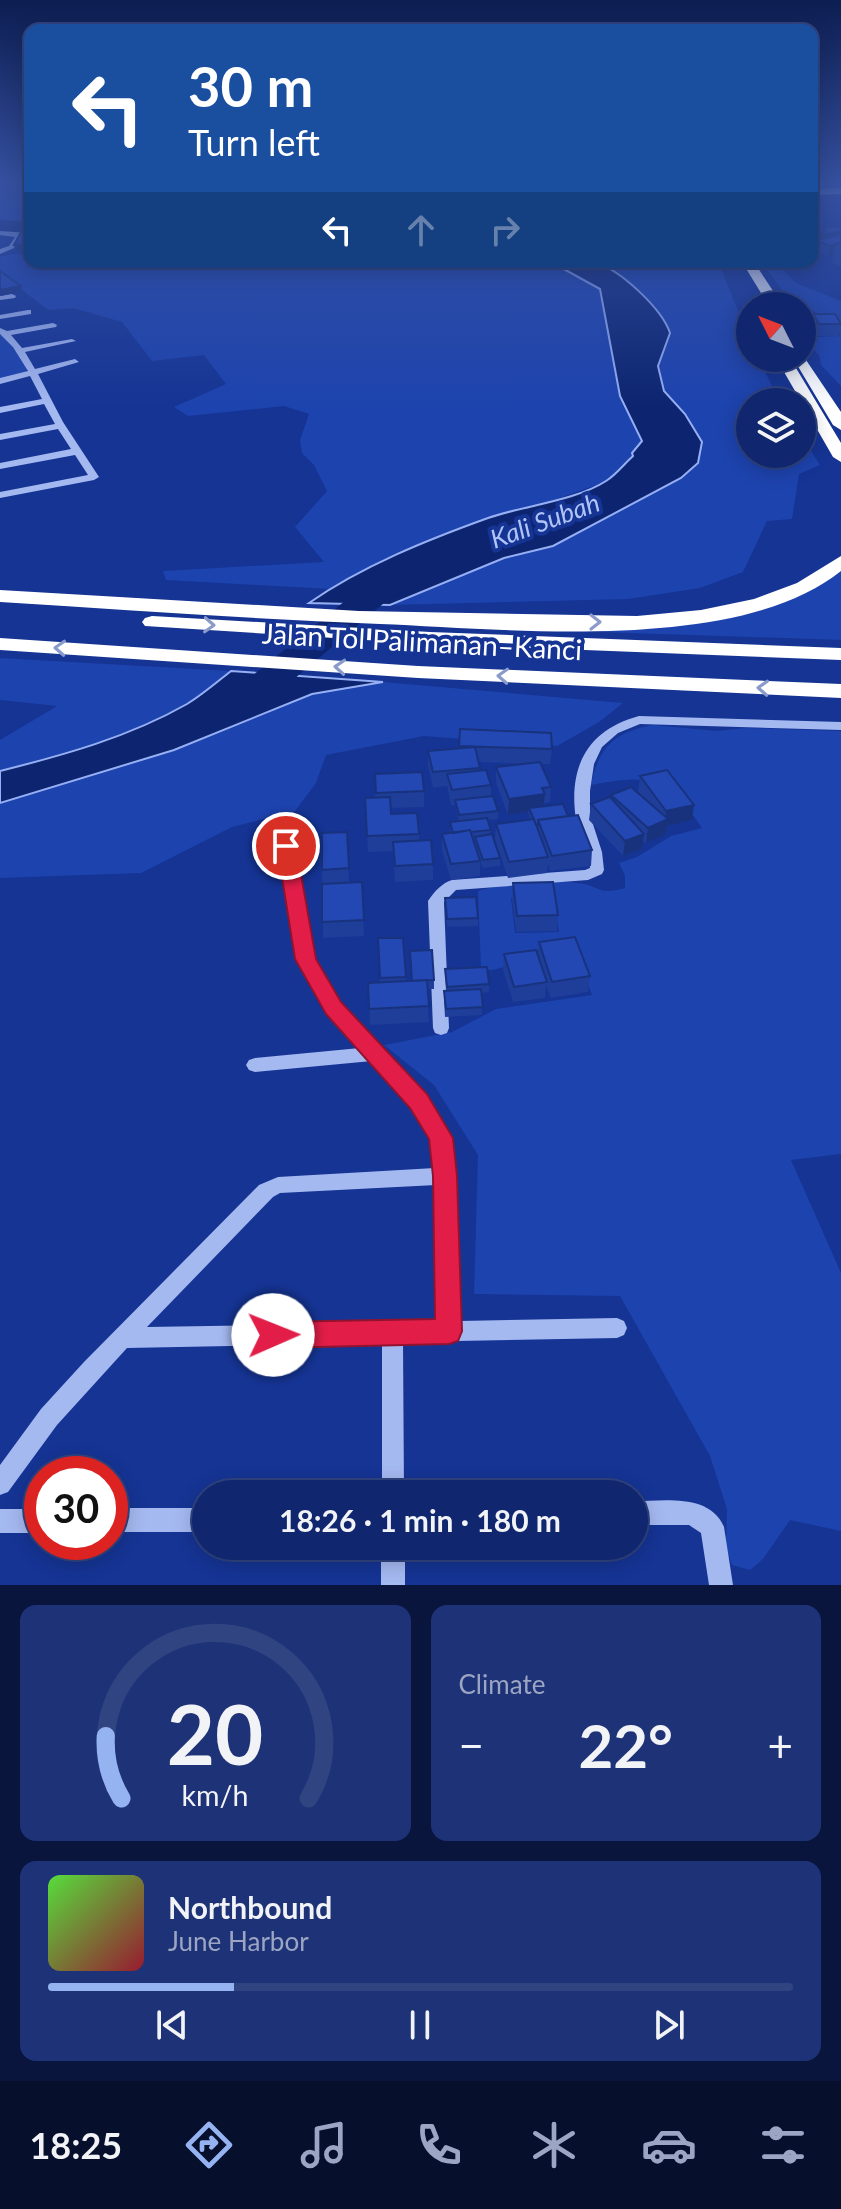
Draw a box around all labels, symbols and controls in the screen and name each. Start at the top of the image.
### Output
text: 30 m [188,52,313,119]
icon: left [56,56,160,160]
text: Turn left [188,120,320,164]
icon: left [315,208,359,252]
icon: ahead [399,208,443,252]
icon: right [483,208,527,252]
north arrow [736,292,816,372]
map controls [736,292,816,468]
button: layers [736,388,816,468]
water label: Kali Subah [486,486,604,555]
one-way arrow [589,613,602,631]
one-way arrow [203,616,216,633]
street label: Jalan Tol Palimanan–Kanci [261,616,583,666]
one-way arrow [53,639,66,656]
one-way arrow [333,659,346,676]
one-way arrow [496,668,509,685]
one-way arrow [756,679,769,696]
pin [252,812,320,880]
icon: arrive [264,824,308,868]
position arrow [231,1293,315,1377]
speed limit sign: 30 [24,1456,128,1560]
text: 18:26 · 1 min · 180 m [279,1502,561,1538]
text: Climate [459,1668,545,1700]
text: 20 [167,1683,264,1783]
text: 22° [578,1709,673,1781]
text: − [459,1719,484,1771]
text: + [767,1719,793,1771]
text: km/h [182,1778,249,1812]
text: Northbound [168,1889,332,1925]
text: June Harbor [168,1925,309,1957]
icon: previous [150,2003,194,2047]
icon: pause [398,2003,442,2047]
icon: next [647,2003,691,2047]
icon: directions [181,2117,237,2173]
icon: music [296,2117,352,2173]
icon: phone [411,2117,467,2173]
icon: climate [526,2117,582,2173]
icon: car [641,2117,697,2173]
icon: filters [755,2117,811,2173]
text: 18:25 [29,2123,122,2167]

